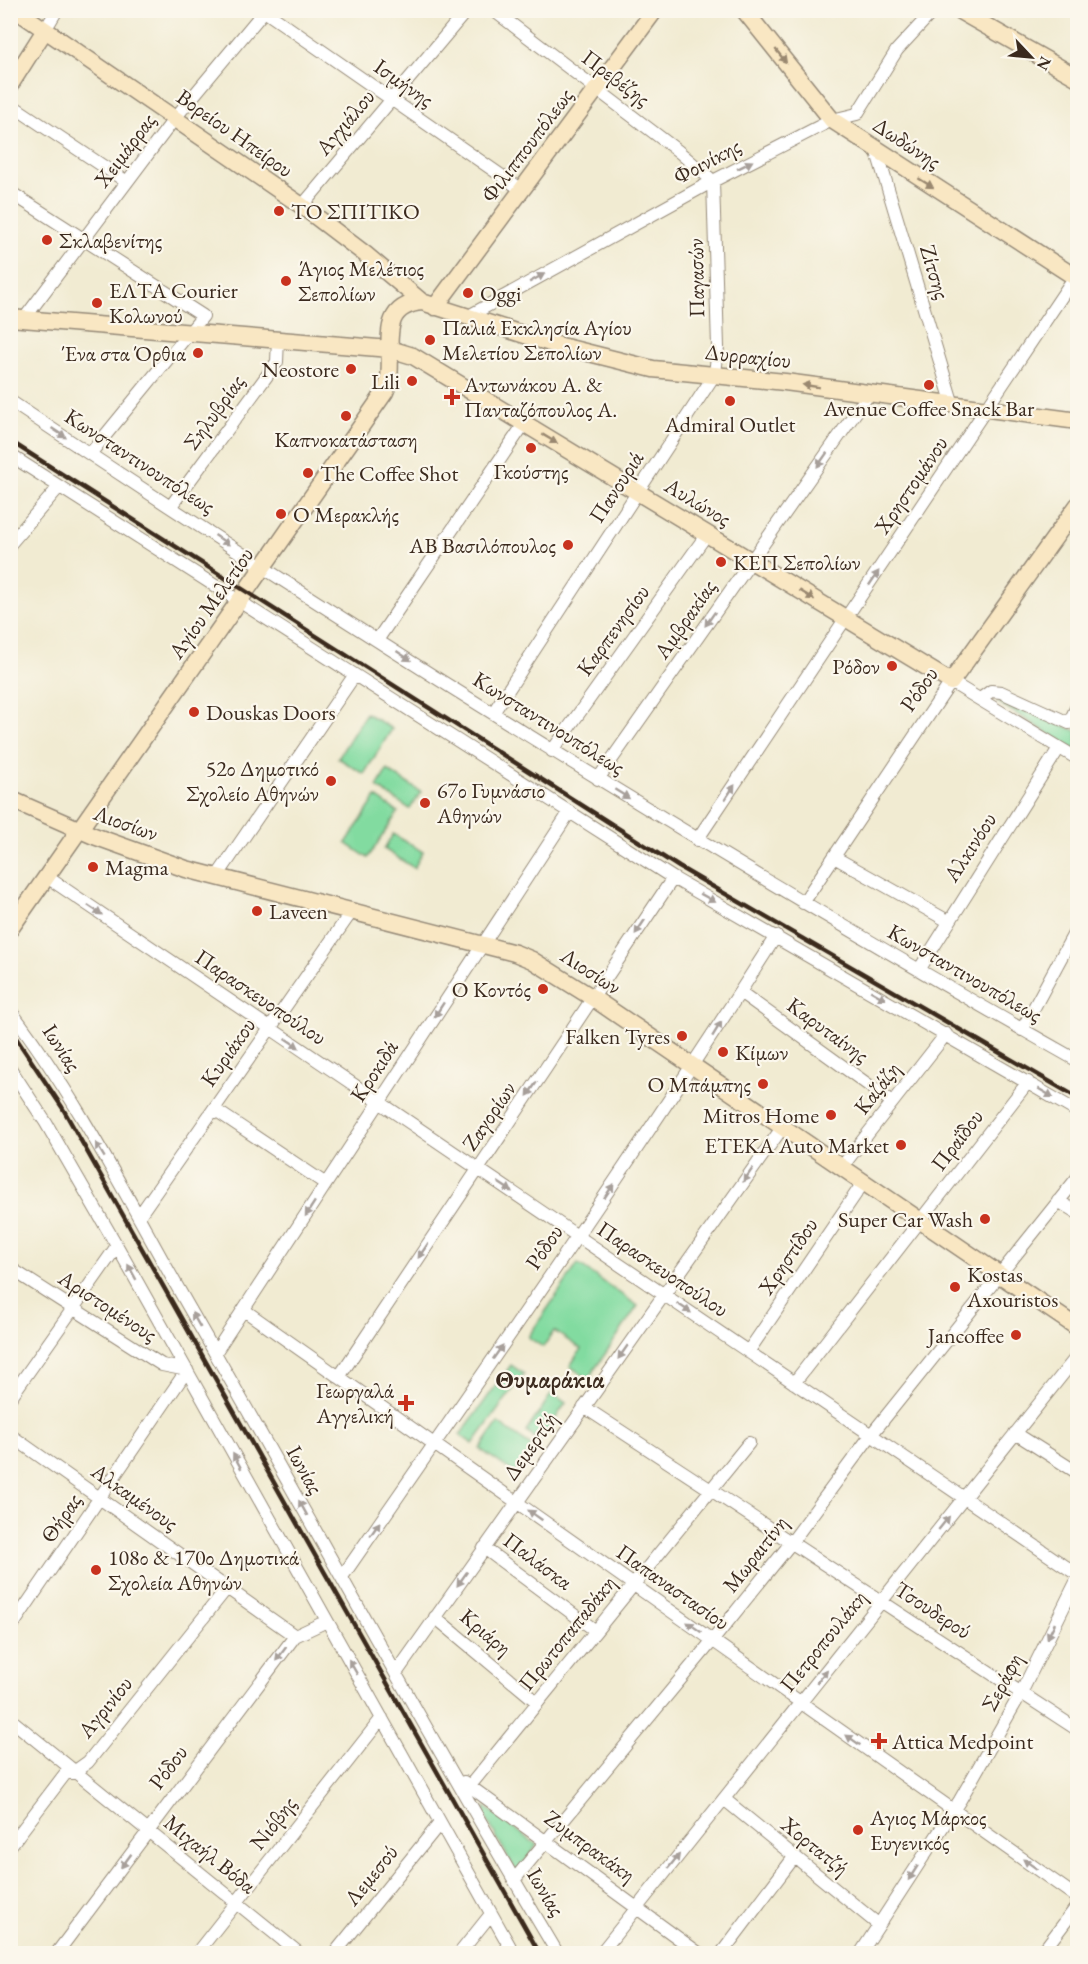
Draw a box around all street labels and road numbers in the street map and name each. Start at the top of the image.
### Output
street label: Πρεβέζης [576,43,656,113]
street label: Ισμήνης [368,52,440,114]
street label: Βορείου Ηπείρου [171,82,299,184]
street label: Φιλιππουπόλεως [474,82,580,208]
street label: Αγχιάλου [308,83,381,162]
street label: Χειμάρρας [87,107,163,194]
street label: Δωδώνης [867,110,947,176]
street label: Φοινίκης [668,131,746,191]
street label: Παγασών [681,238,711,318]
street label: Ζίτσης [913,241,957,303]
street label: Δυρραχίου [704,337,792,375]
street label: Σηλυβρίας [177,368,251,456]
street label: Κωνσταντινουπόλεως [59,401,221,521]
street label: Χρηστομάνου [867,430,954,541]
street label: Πανουριά [582,445,651,528]
street label: Αυλώνος [658,470,737,533]
street label: Αγίου Μελετίου [161,541,260,665]
street label: Αμβρακίας [647,574,723,665]
street label: Καρπενησίου [570,578,656,682]
street label: Ρόδου [893,661,945,717]
street label: Κωνσταντινουπόλεως [468,665,630,781]
street label: Λιοσίων [89,798,162,848]
street label: Αλκινόου [936,807,1003,888]
street label: Κωνσταντινουπόλεως [882,917,1048,1029]
street label: Λιοσίων [554,940,627,1001]
street label: Παρασκευοπούλου [190,942,332,1052]
street label: Καρυταίνης [781,990,875,1070]
street label: Κυριάκου [194,1012,262,1092]
street label: Ιωνίας [36,1018,88,1078]
street label: Κροκιδά [343,1034,405,1107]
street label: Καζάζη [847,1056,907,1120]
street label: Ζαγορίων [455,1076,523,1156]
street label: Πραΐδου [924,1103,990,1177]
street label: Χρηστίδου [751,1212,824,1301]
street label: Παρασκευοπούλου [592,1214,734,1324]
street label: Ρόδου [518,1219,570,1275]
street label: Αριστομένους [52,1263,163,1349]
street label: Δεμερτζή [496,1406,564,1486]
street label: Ιωνίας [280,1440,330,1500]
street label: Αλκαμένους [85,1456,184,1537]
street label: Θήρας [34,1487,88,1549]
street label: Μωραιτίνη [716,1510,794,1598]
street label: Παλάσκα [498,1526,579,1597]
street label: Παπαναστασίου [611,1537,735,1637]
street label: Πρωτοπαπαδάκη [512,1569,622,1697]
street label: Τσουδερού [889,1574,977,1646]
street label: Πετροπουλάκη [773,1584,873,1698]
street label: Κριάρη [454,1602,518,1662]
street label: Σεράφη [975,1648,1029,1716]
street label: Αγρινίου [71,1670,139,1745]
street label: Ρόδου [142,1739,194,1795]
street label: Νιόβης [243,1790,303,1856]
street label: Ζυμπρακάκη [539,1803,641,1889]
street label: Μιχαήλ Βόδα [158,1808,263,1901]
street label: Χορτατζή [774,1809,855,1882]
street label: Λεμεσού [337,1838,404,1912]
street label: Ιωνίας [520,1862,572,1922]

